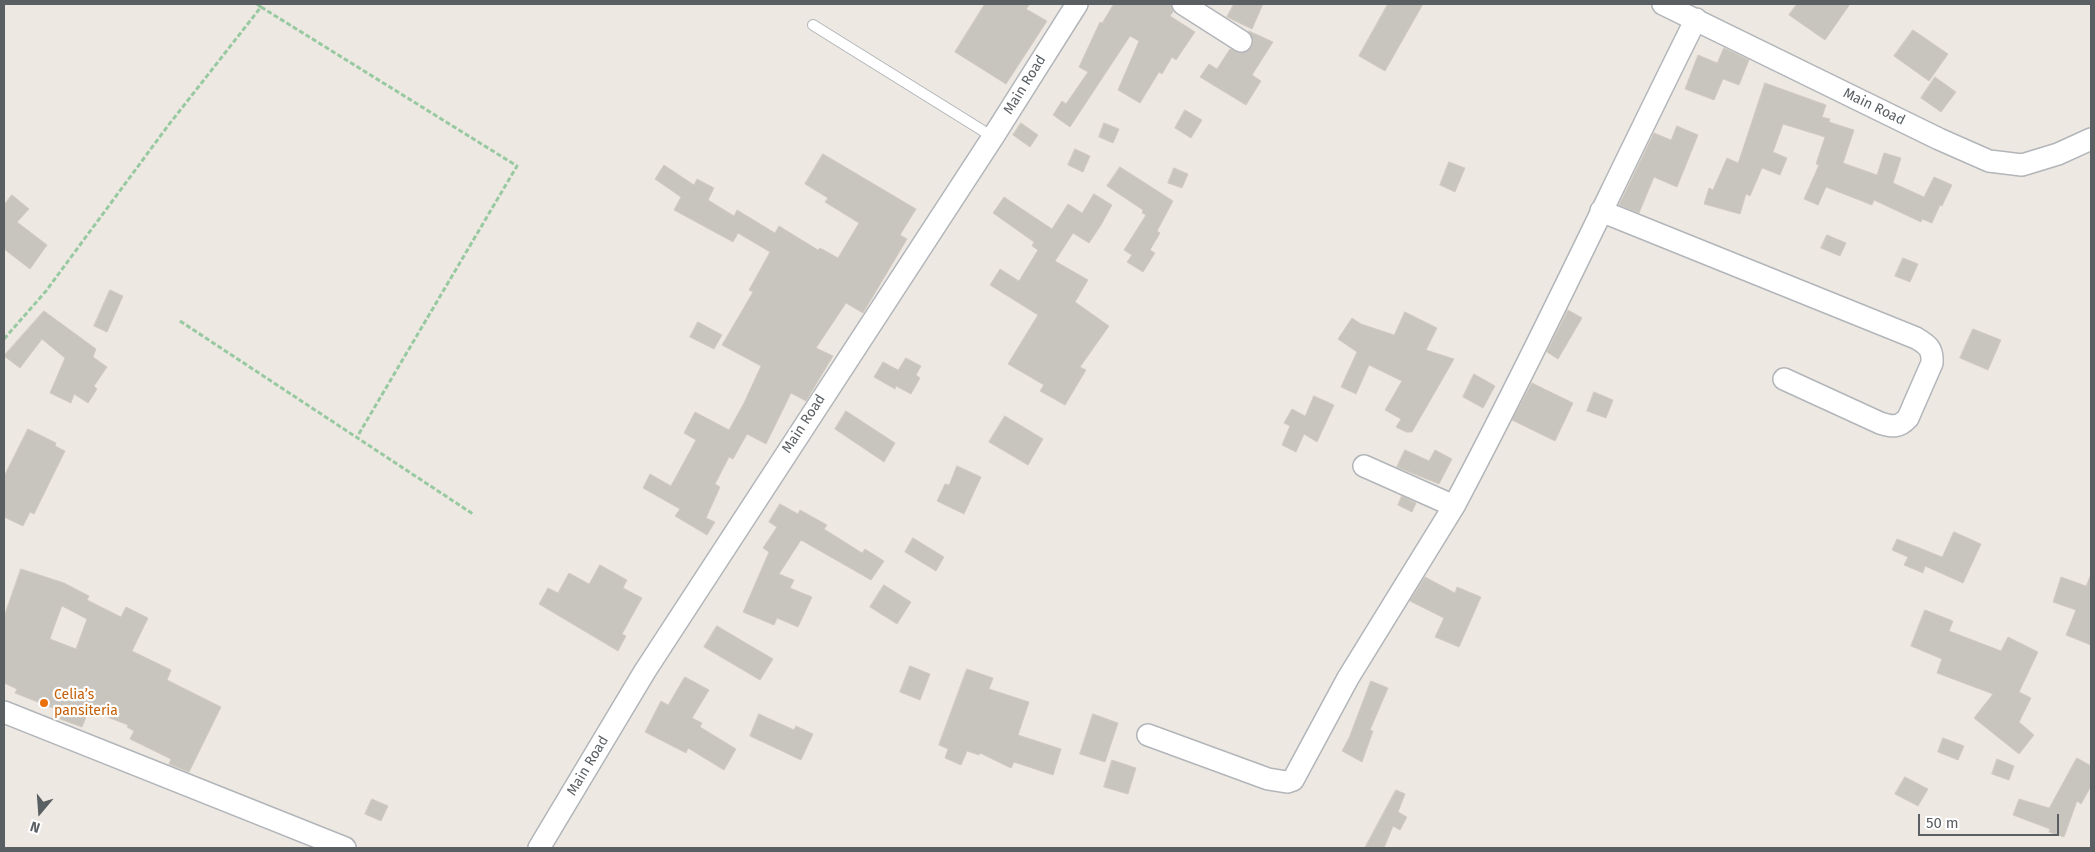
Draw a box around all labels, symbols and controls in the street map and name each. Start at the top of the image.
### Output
street label: Main Road [1000,52,1050,118]
street label: Main Road [1840,85,1908,129]
street label: Main Road [779,391,829,457]
place label: Celia’s pansiteria [54,687,118,720]
marker: Celia’s pansiteria [38,697,50,709]
street label: Main Road [564,733,612,799]
north arrow [15,787,65,837]
scale bar [1920,804,2061,836]
text: 50 m [1926,814,1959,832]
text: N [28,817,42,836]

